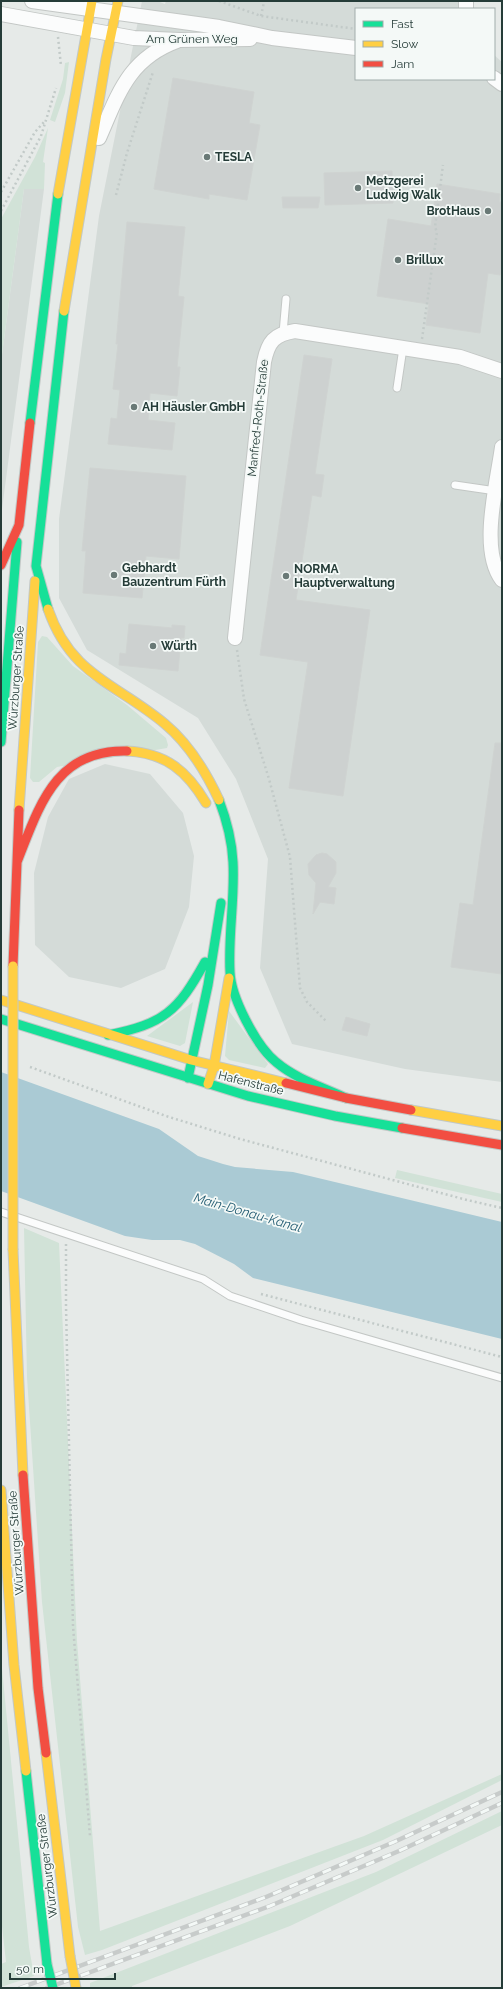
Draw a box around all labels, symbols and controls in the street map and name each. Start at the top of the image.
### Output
legend [355,8,495,80]
text: Fast [391,17,414,31]
street label: Am Grünen Weg [146,32,238,46]
text: Slow [391,37,418,51]
text: Jam [391,57,414,71]
place label: TESLA [215,150,253,164]
marker: TESLA [202,152,212,162]
place label: Metzgerei Ludwig Walk [366,174,441,202]
marker: Metzgerei Ludwig Walk [353,183,363,193]
place label: BrotHaus [426,204,480,218]
marker: BrotHaus [483,206,493,216]
place label: Brillux [406,253,444,267]
marker: Brillux [393,255,403,265]
street label: Manfred-Roth-Straße [245,359,271,477]
place label: AH Häusler GmbH [142,400,246,414]
marker: AH Häusler GmbH [129,402,139,412]
place label: Gebhardt Bauzentrum Fürth [122,561,226,589]
place label: NORMA Hauptverwaltung [294,562,395,590]
marker: Gebhardt Bauzentrum Fürth [109,570,119,580]
marker: NORMA Hauptverwaltung [281,571,291,581]
street label: Würzburger Straße [5,625,27,731]
place label: Würth [161,639,197,653]
marker: Würth [148,641,158,651]
street label: Hafenstraße [217,1068,285,1098]
water label: Main-Donau-Kanal [192,1190,304,1235]
street label: Würzburger Straße [5,1490,27,1596]
street label: Würzburger Straße [34,1813,60,1919]
scale bar [10,1955,115,1981]
text: 50 m [16,1962,44,1976]

